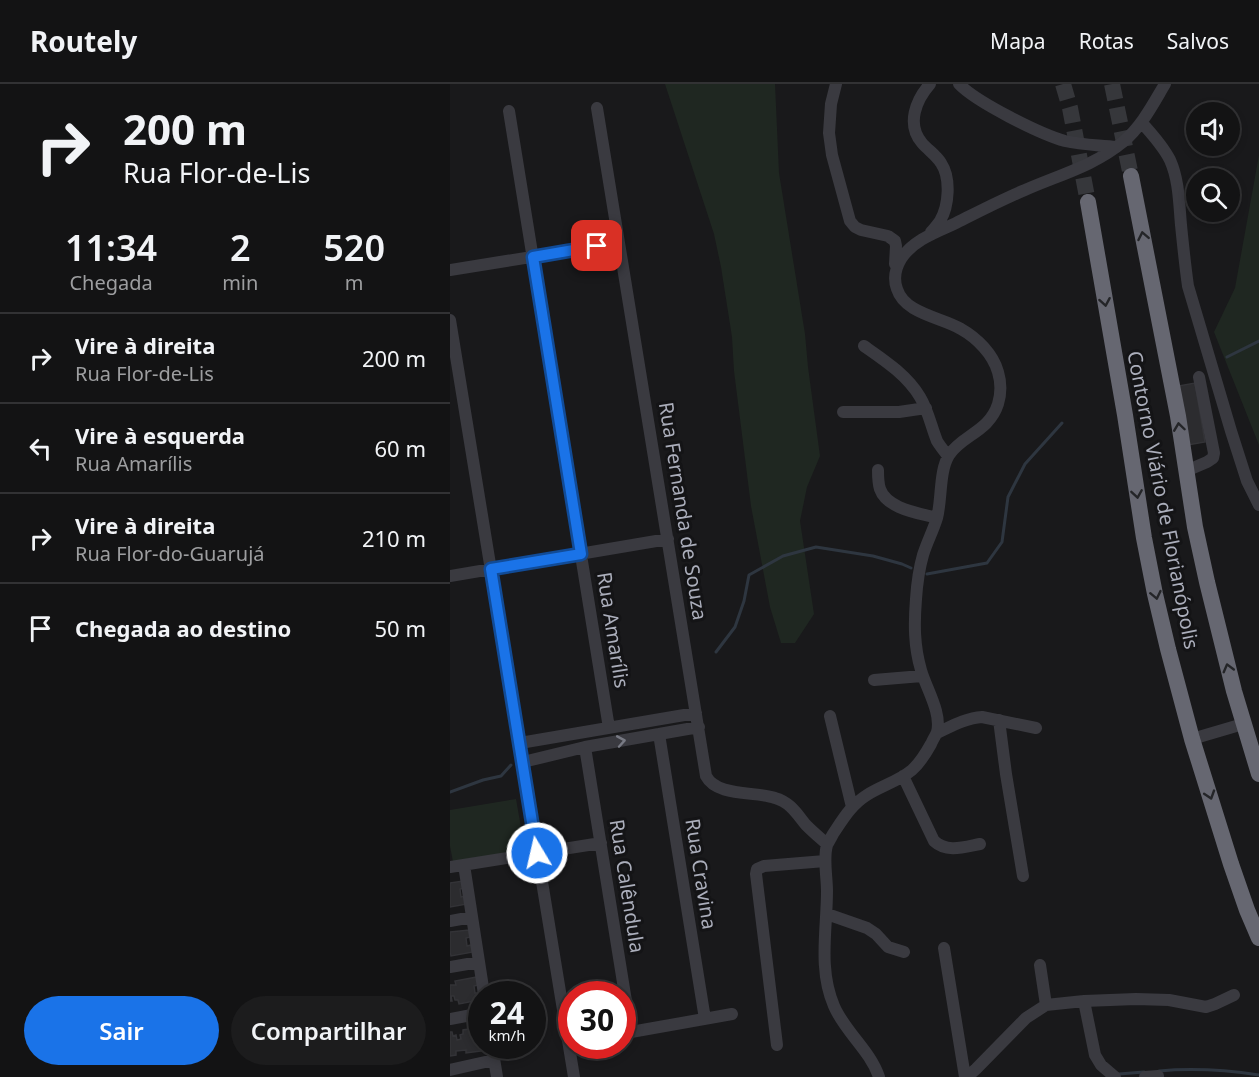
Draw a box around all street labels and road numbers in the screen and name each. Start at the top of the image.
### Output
street label: Contorno Viário de Florianópolis [1121,348,1206,651]
street label: Rua Fernanda de Souza [653,400,714,622]
street label: Rua Amarílis [591,570,636,690]
street label: Rua Calêndula [604,817,651,955]
street label: Rua Cravina [679,817,724,931]

